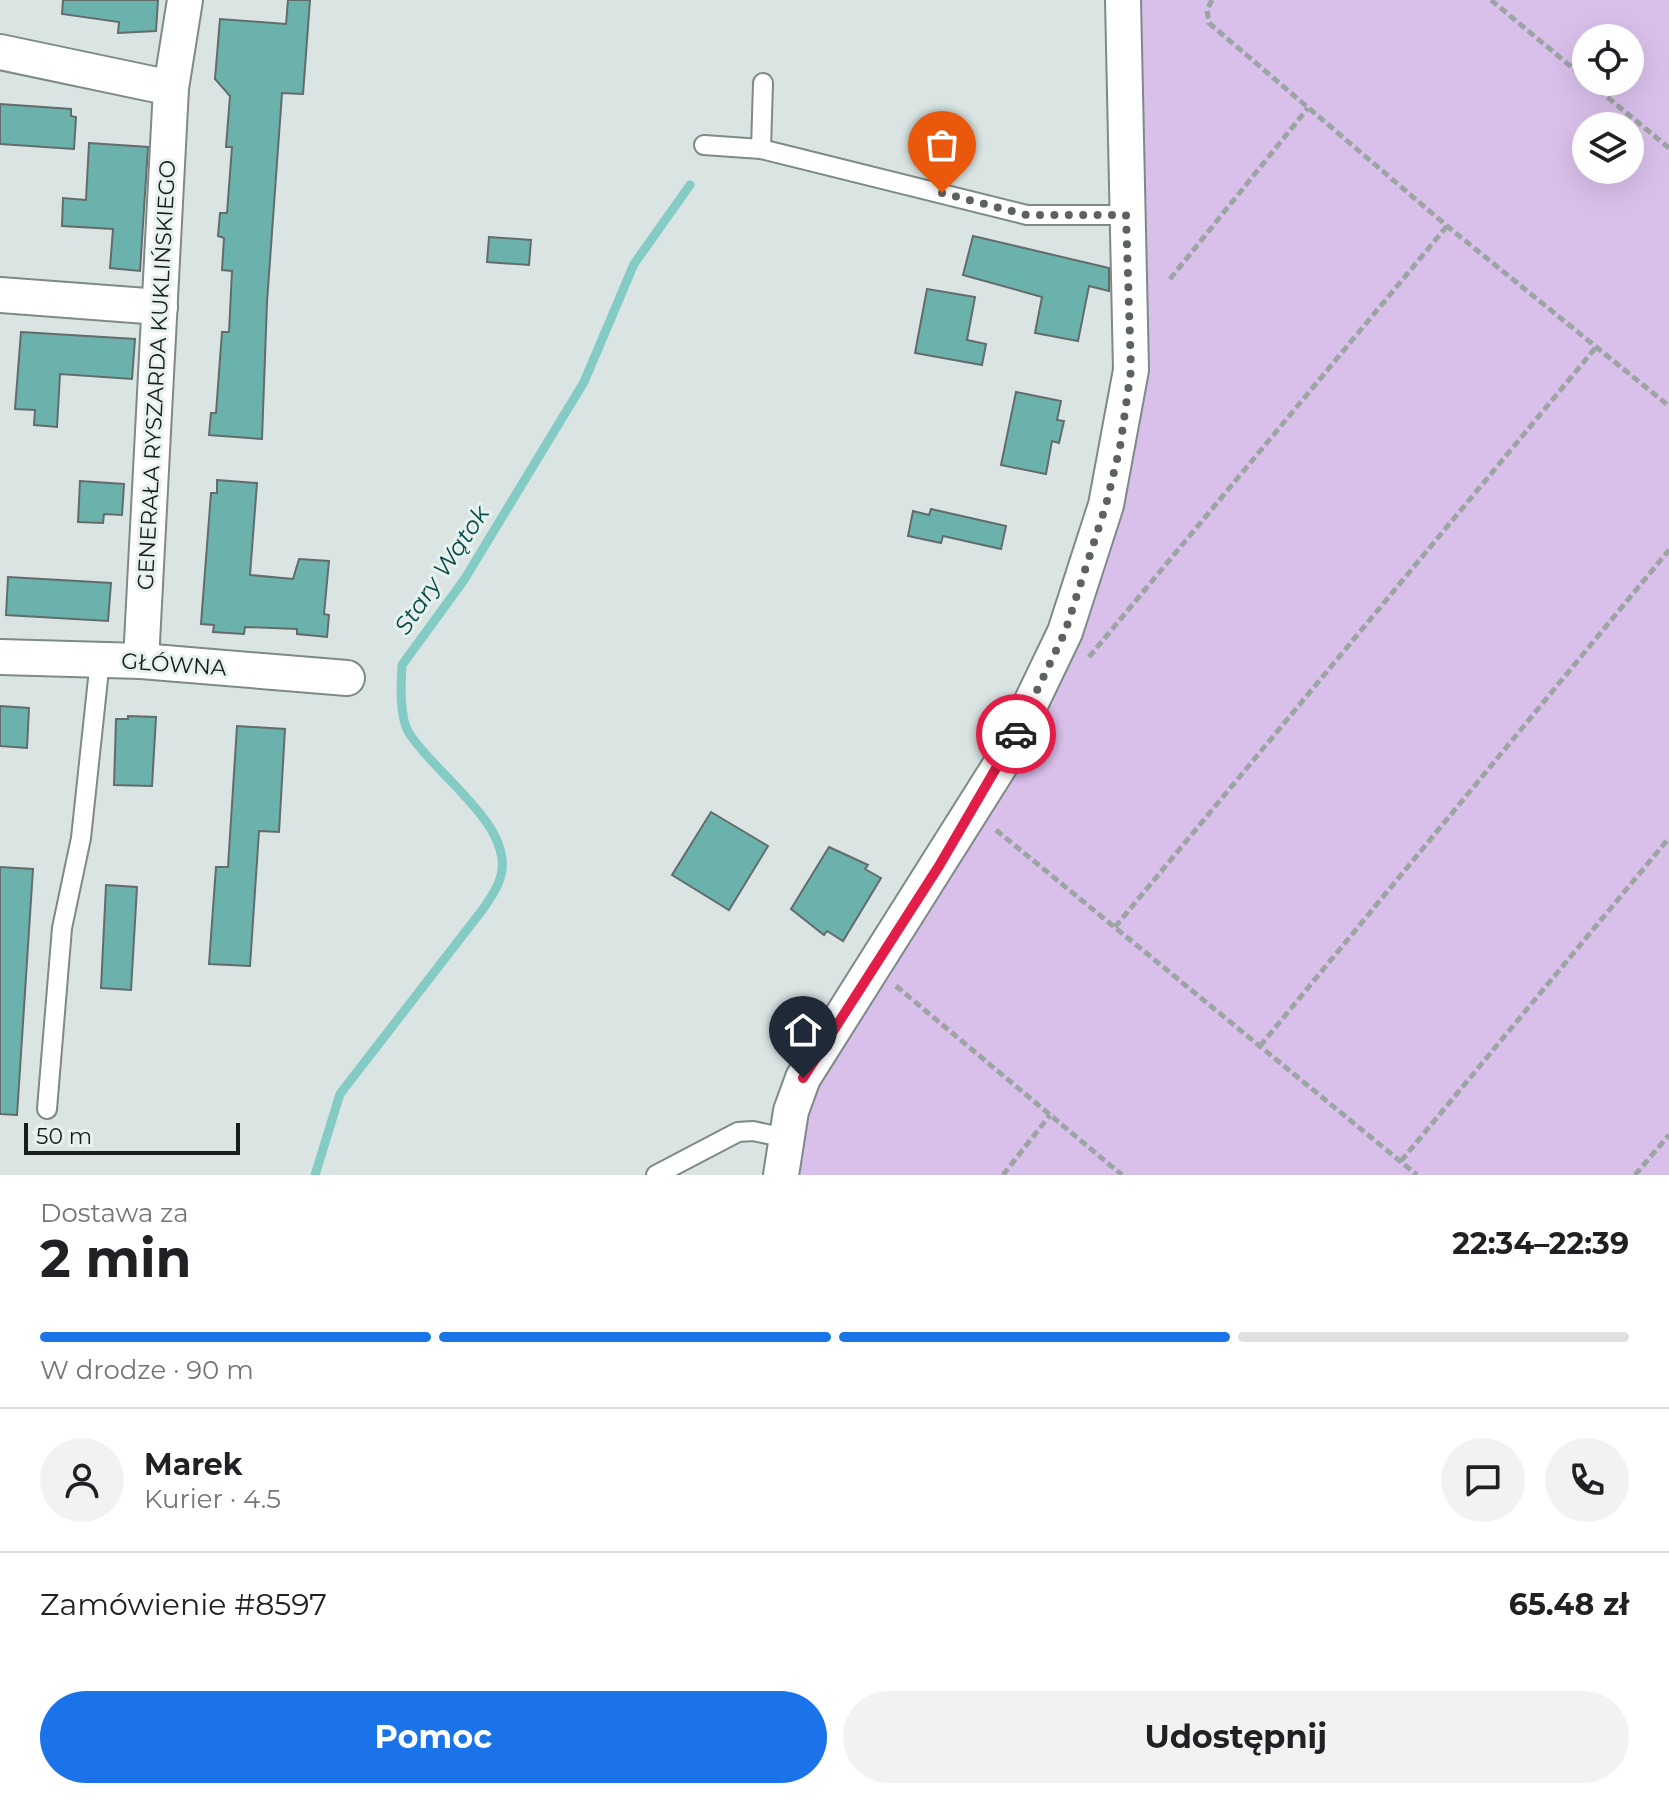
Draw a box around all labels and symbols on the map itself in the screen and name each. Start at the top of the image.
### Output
pin [908,111,976,193]
street label: GENERAŁA RYSZARDA KUKLIŃSKIEGO [132,159,181,591]
water label: Stary Wątok [388,498,496,640]
street label: GŁÓWNA [120,647,228,682]
courier [976,694,1056,774]
pin [769,996,837,1078]
scale bar [24,1119,240,1155]

